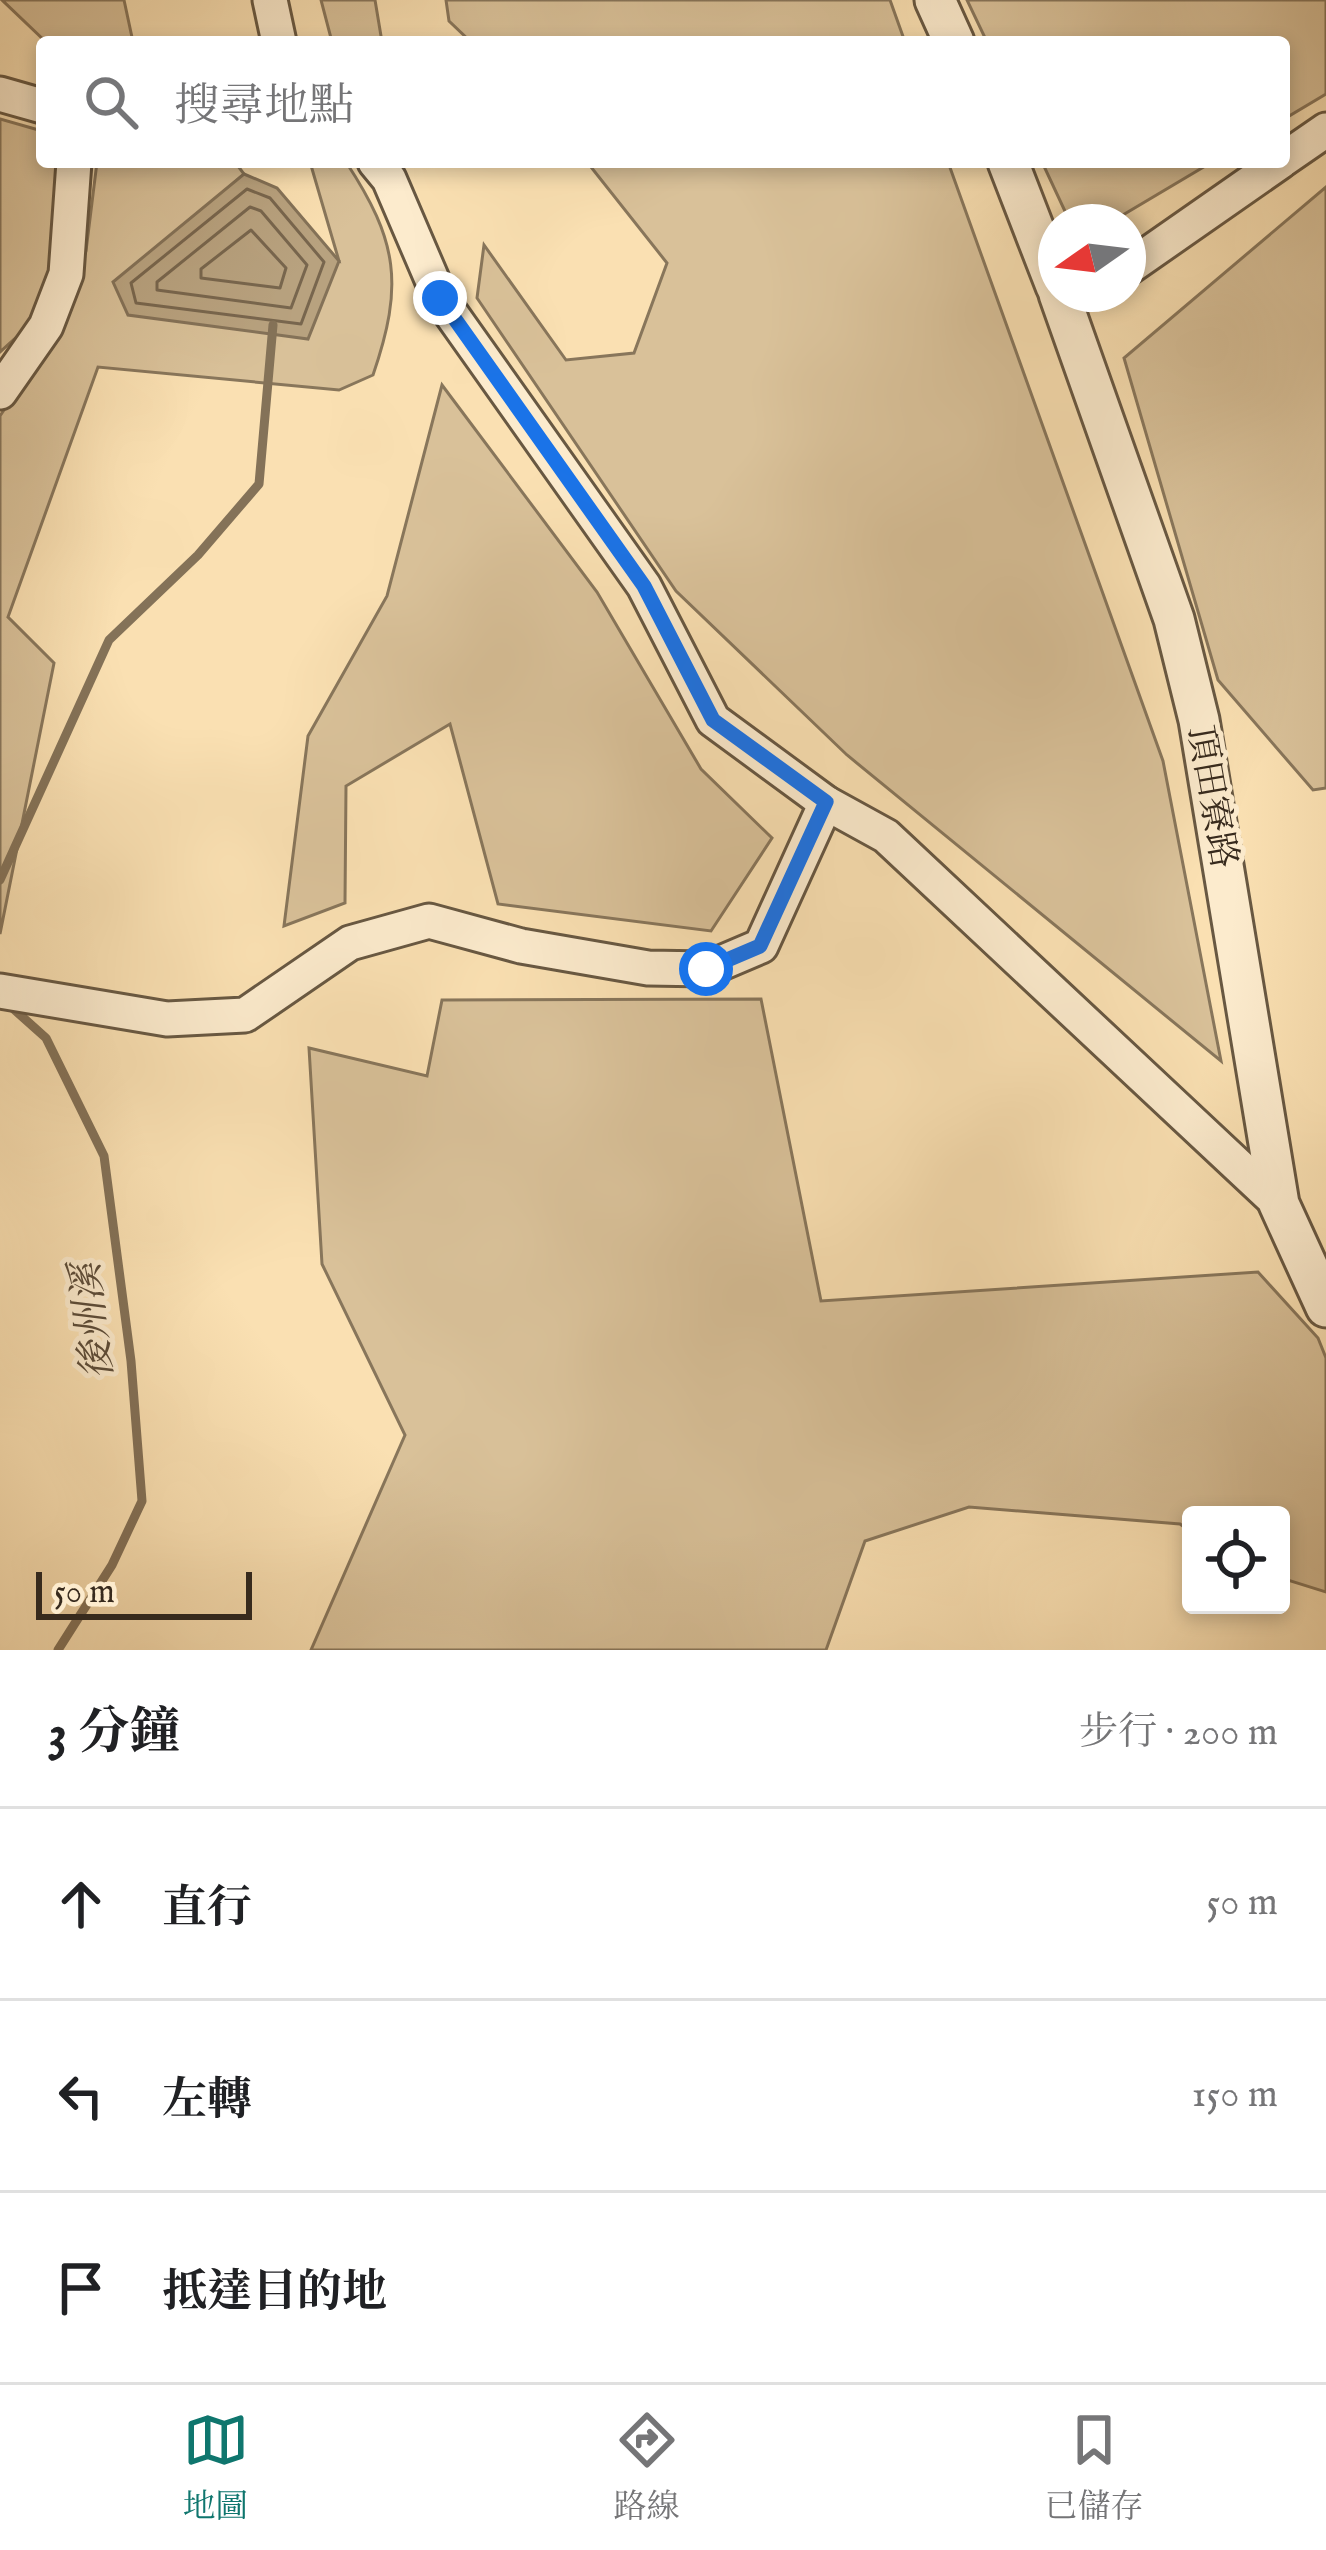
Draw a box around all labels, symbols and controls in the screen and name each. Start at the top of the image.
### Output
search box [36,36,1290,168]
icon: search [78,69,144,135]
text: 搜尋地點 [174,79,354,136]
north arrow [1038,204,1146,312]
route end [413,271,467,325]
street label: 頂田寮路 [1176,722,1246,872]
route start [679,942,733,996]
water label: 後州溪 [62,1256,125,1382]
map controls [1182,1506,1290,1614]
button: locate [1182,1506,1290,1614]
scale bar [36,1566,252,1619]
text: 50 m [54,1572,115,1614]
text: 3 分鐘 [48,1702,180,1767]
text: 步行 · 200 m [1079,1709,1278,1758]
icon: ahead [48,1871,114,1937]
text: 50 m [1206,1879,1278,1928]
text: 直行 [162,1881,252,1938]
icon: left [48,2063,114,2129]
text: 150 m [1192,2071,1278,2120]
text: 左轉 [162,2073,252,2130]
icon: arrive [48,2255,114,2321]
text: 抵達目的地 [162,2265,387,2322]
tab: 地圖 [183,2407,249,2529]
tab: 路線 [614,2407,680,2529]
tab: 已儲存 [1045,2407,1144,2529]

